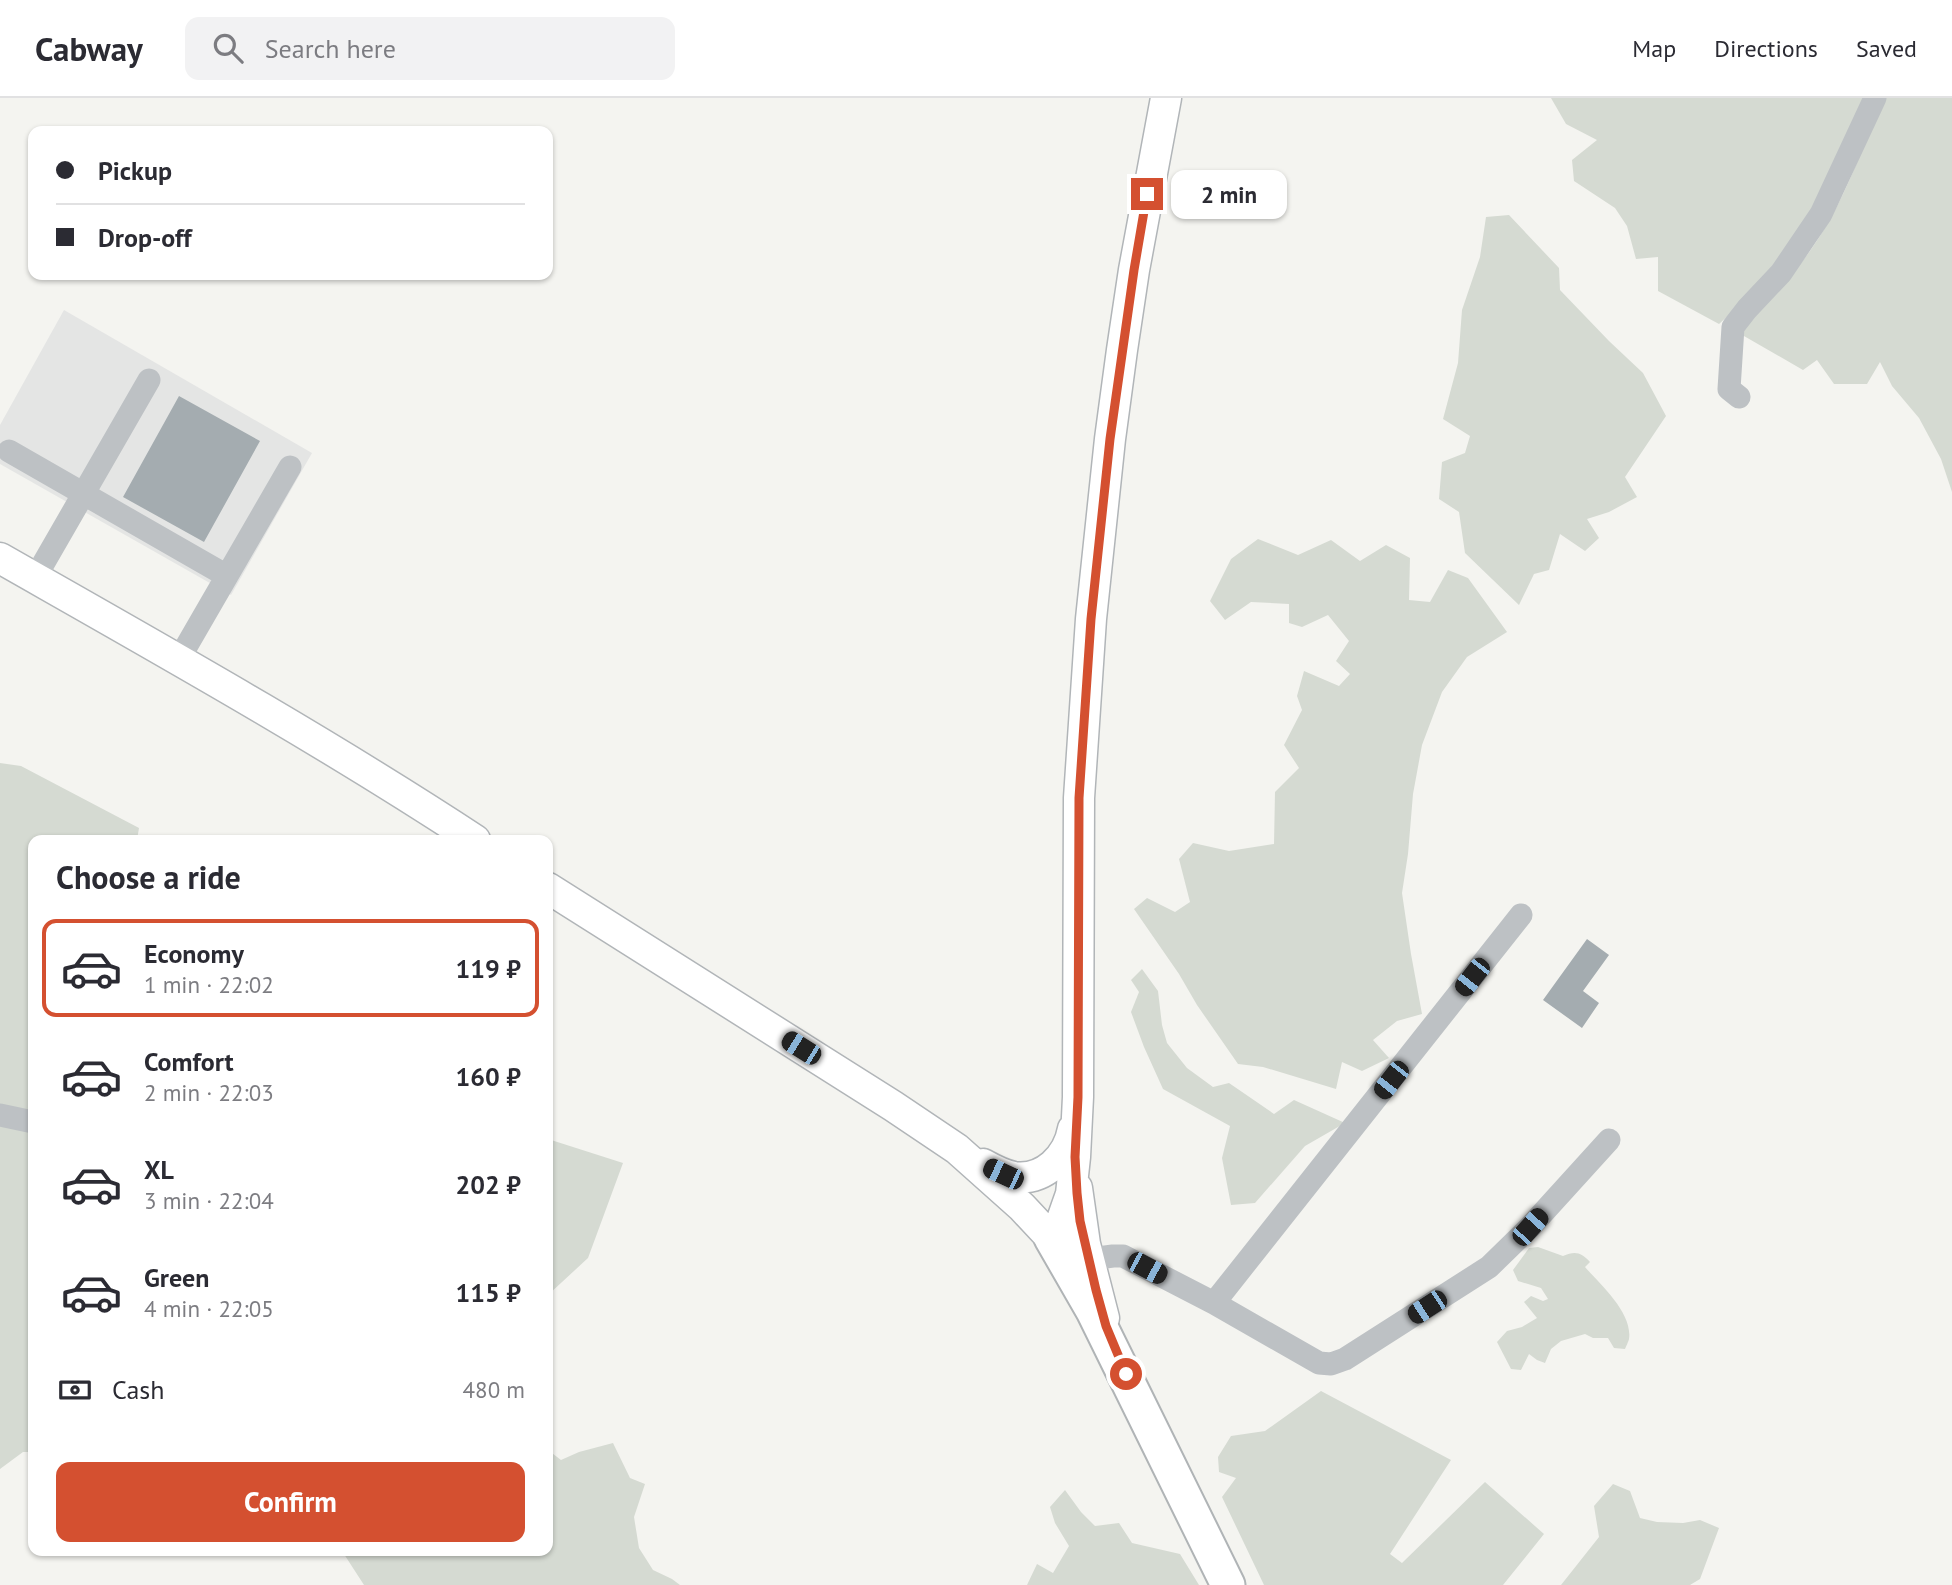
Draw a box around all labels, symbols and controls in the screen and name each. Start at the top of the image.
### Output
search box [185,17,675,80]
text: Cabway [35,27,143,70]
icon: search [209,29,247,67]
text: Search here [265,32,396,65]
text: Map [1632,33,1676,64]
text: Directions [1714,33,1818,64]
text: Saved [1856,33,1917,64]
text: Pickup [98,154,172,187]
callout: 2 min [1172,170,1287,218]
route end [1131,178,1163,210]
text: 2 min [1201,180,1257,209]
text: Drop-off [98,221,192,254]
text: Choose a ride [56,856,241,898]
icon: car [60,937,123,1000]
text: Economy [144,937,244,970]
text: 119 ₽ [455,952,521,985]
car [1451,954,1494,1000]
text: 1 min · 22:02 [144,970,274,999]
car [778,1028,825,1068]
icon: car [60,1045,123,1108]
text: Comfort [144,1045,234,1078]
car [1370,1057,1413,1103]
text: 160 ₽ [455,1060,521,1093]
text: 2 min · 22:03 [144,1078,274,1107]
icon: car [60,1153,123,1216]
text: XL [144,1153,174,1186]
car [980,1156,1027,1192]
text: 202 ₽ [455,1168,521,1201]
text: 3 min · 22:04 [144,1186,274,1215]
car [1509,1204,1552,1250]
car [1124,1249,1171,1287]
icon: car [60,1261,123,1324]
text: Green [144,1261,209,1294]
text: 115 ₽ [455,1276,521,1309]
car [1404,1287,1451,1327]
text: 4 min · 22:05 [144,1294,274,1323]
route start [1110,1358,1142,1390]
icon: cash [56,1371,94,1409]
text: Cash [112,1373,164,1406]
text: 480 m [463,1375,525,1404]
button: Confirm [56,1462,525,1542]

